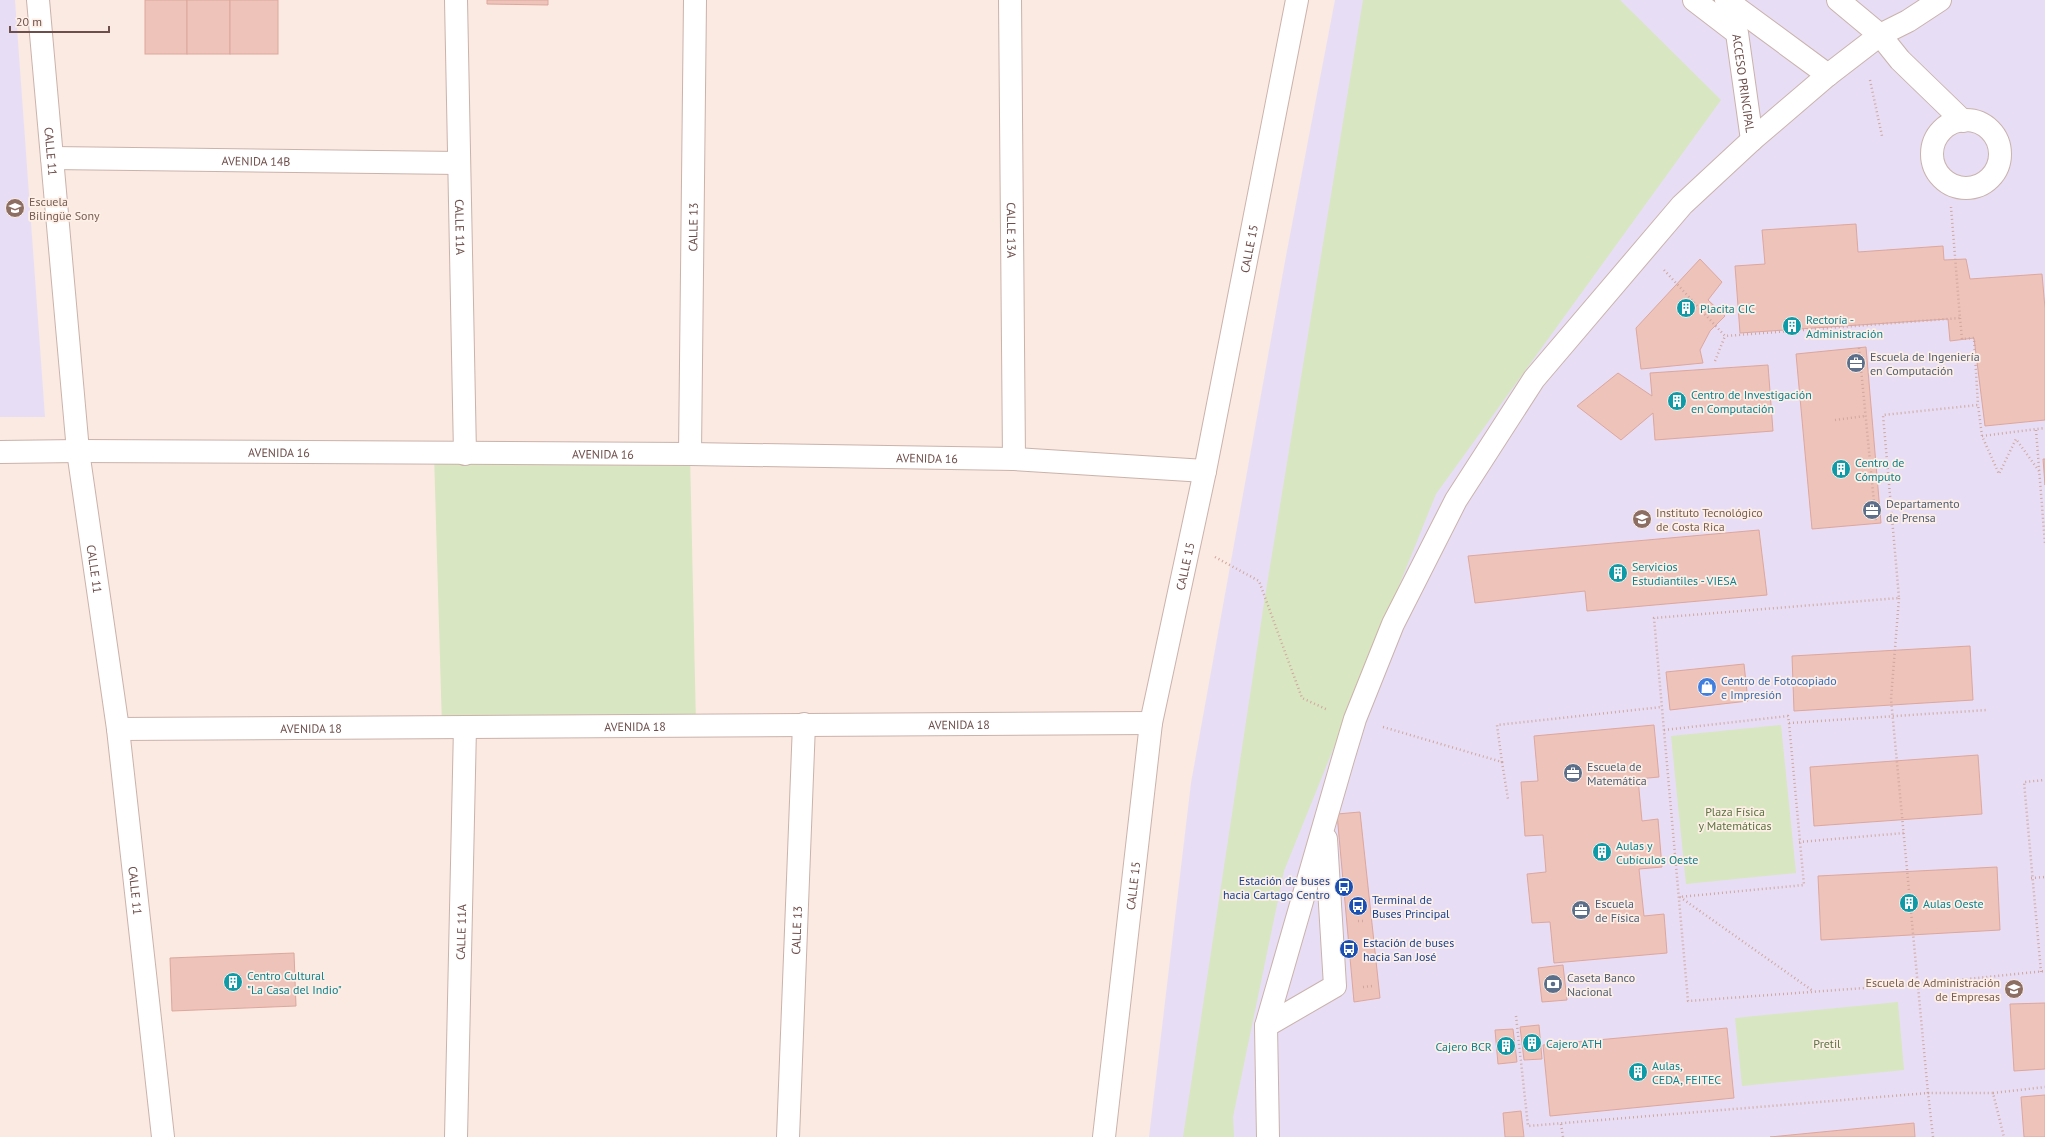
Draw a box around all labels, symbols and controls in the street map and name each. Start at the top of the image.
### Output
scale bar [10,8,109,34]
text: 20 m [16,14,42,29]
street label: ACCESO PRINCIPAL [1730,33,1758,134]
street label: CALLE 11 [42,126,61,176]
street label: AVENIDA 14B [222,153,290,168]
place label: Escuela Bilingüe Sony [29,194,100,223]
school or university icon: Escuela Bilingüe Sony [4,197,26,219]
street label: CALLE 11A [452,199,469,255]
street label: CALLE 13A [1004,202,1020,258]
street label: CALLE 13 [685,203,700,251]
street label: CALLE 15 [1236,223,1260,274]
building icon: Placita CIC [1675,297,1697,319]
place label: Placita CIC [1700,301,1755,316]
place label: Rectoría - Administración [1806,312,1883,341]
building icon: Rectoría - Administración [1781,315,1803,337]
place label: Escuela de Ingeniería en Computación [1870,349,1980,378]
office icon: Escuela de Ingeniería en Computación [1845,352,1867,374]
place label: Centro de Investigación en Computación [1691,387,1812,416]
building icon: Centro de Investigación en Computación [1666,390,1688,412]
street label: AVENIDA 16 [248,444,310,460]
street label: AVENIDA 16 [572,446,634,461]
street label: AVENIDA 16 [896,450,958,466]
place label: Centro de Cómputo [1855,455,1904,484]
building icon: Centro de Cómputo [1830,458,1852,480]
place label: Departamento de Prensa [1886,496,1960,525]
office icon: Departamento de Prensa [1861,499,1883,521]
place label: Instituto Tecnológico de Costa Rica [1656,505,1763,534]
school or university icon: Instituto Tecnológico de Costa Rica [1631,508,1653,530]
street label: CALLE 15 [1172,541,1197,592]
street label: CALLE 11 [84,544,106,594]
place label: Servicios Estudiantiles - VIESA [1632,559,1737,588]
building icon: Servicios Estudiantiles - VIESA [1607,562,1629,584]
place label: Centro de Fotocopiado e Impresión [1721,673,1837,702]
shop icon: Centro de Fotocopiado e Impresión [1696,676,1718,698]
street label: AVENIDA 18 [928,716,990,732]
street label: AVENIDA 18 [604,718,666,734]
street label: AVENIDA 18 [280,720,342,736]
place label: Escuela de Matemática [1587,759,1647,788]
office icon: Escuela de Matemática [1562,762,1584,784]
park label: Plaza Física y Matemáticas [1698,804,1772,833]
place label: Aulas y Cubículos Oeste [1616,838,1698,867]
building icon: Aulas y Cubículos Oeste [1591,841,1613,863]
street label: CALLE 15 [1122,861,1143,911]
street label: CALLE 11 [126,865,146,915]
place label: Estación de buses hacia Cartago Centro [1223,873,1330,902]
bus stop icon: Estación de buses hacia Cartago Centro [1333,876,1355,898]
place label: Terminal de Buses Principal [1372,892,1450,921]
building icon: Aulas Oeste [1898,892,1920,914]
bus stop icon: Terminal de Buses Principal [1347,895,1369,917]
place label: Escuela de Física [1595,896,1640,925]
place label: Aulas Oeste [1923,896,1984,911]
office icon: Escuela de Física [1570,899,1592,921]
street label: CALLE 11A [452,904,469,960]
street label: CALLE 13 [788,906,804,955]
place label: Estación de buses hacia San José [1363,935,1454,964]
bus stop icon: Estación de buses hacia San José [1338,938,1360,960]
place label: Centro Cultural "La Casa del Indio" [247,968,342,997]
place label: Caseta Banco Nacional [1567,970,1635,999]
building icon: Centro Cultural "La Casa del Indio" [222,971,244,993]
bank icon: Caseta Banco Nacional [1542,973,1564,995]
place label: Escuela de Administración de Empresas [1866,975,2000,1004]
school or university icon: Escuela de Administración de Empresas [2003,978,2025,1000]
building icon: Cajero ATH [1521,1032,1543,1054]
building icon: Cajero BCR [1495,1035,1517,1057]
place label: Cajero ATH [1546,1036,1602,1051]
park label: Pretil [1813,1036,1841,1051]
place label: Cajero BCR [1435,1039,1492,1054]
place label: Aulas, CEDA, FEITEC [1652,1058,1721,1087]
building icon: Aulas, CEDA, FEITEC [1627,1061,1649,1083]

